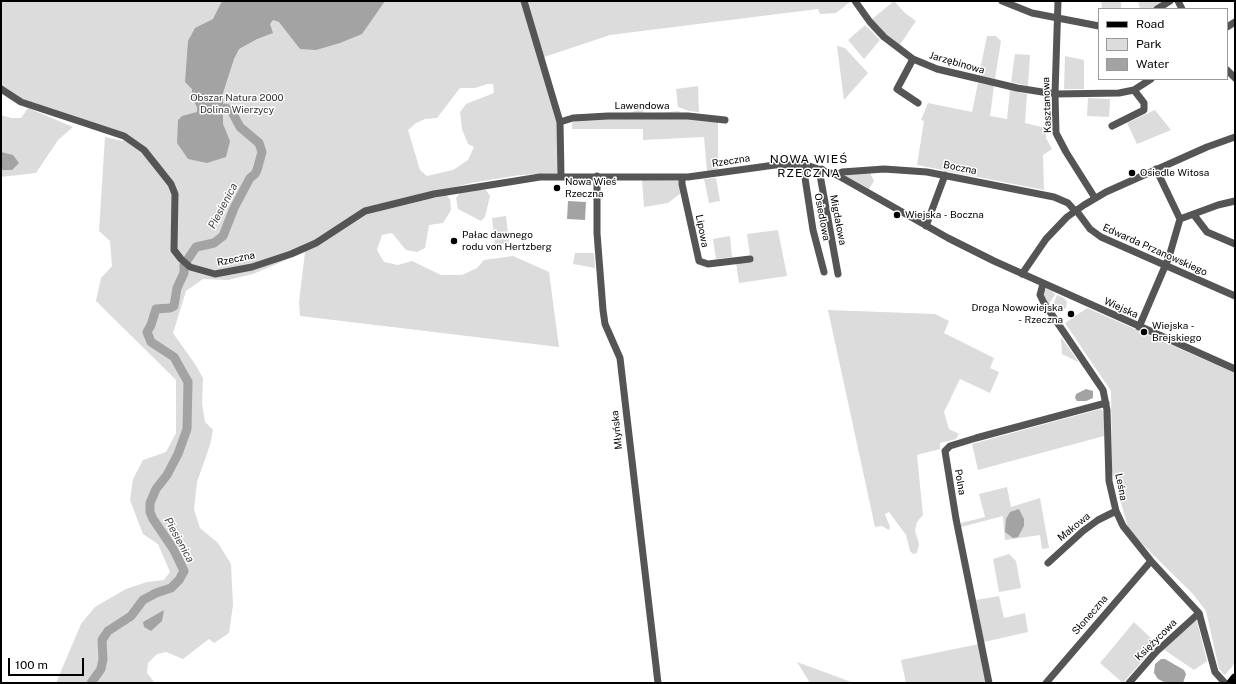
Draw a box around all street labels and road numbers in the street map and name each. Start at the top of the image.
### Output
street label: Jarzębinowa [928,49,986,77]
street label: Kasztanowa [1040,77,1054,133]
street label: Lawendowa [615,100,669,112]
street label: Rzeczna [711,152,751,170]
street label: Boczna [942,159,978,177]
street label: Osiedlowa [812,192,832,242]
street label: Migdałowa [827,194,849,246]
street label: Lipowa [693,214,711,248]
street label: Edwarda Przanowskiego [1101,221,1209,279]
street label: Rzeczna [216,249,256,269]
street label: Wiejska [1102,295,1140,321]
street label: Młyńska [609,410,625,450]
street label: Polna [952,468,968,496]
street label: Leśna [1112,472,1130,502]
street label: Makowa [1055,510,1093,544]
street label: Słoneczna [1070,593,1110,637]
street label: Księżycowa [1133,617,1179,663]

